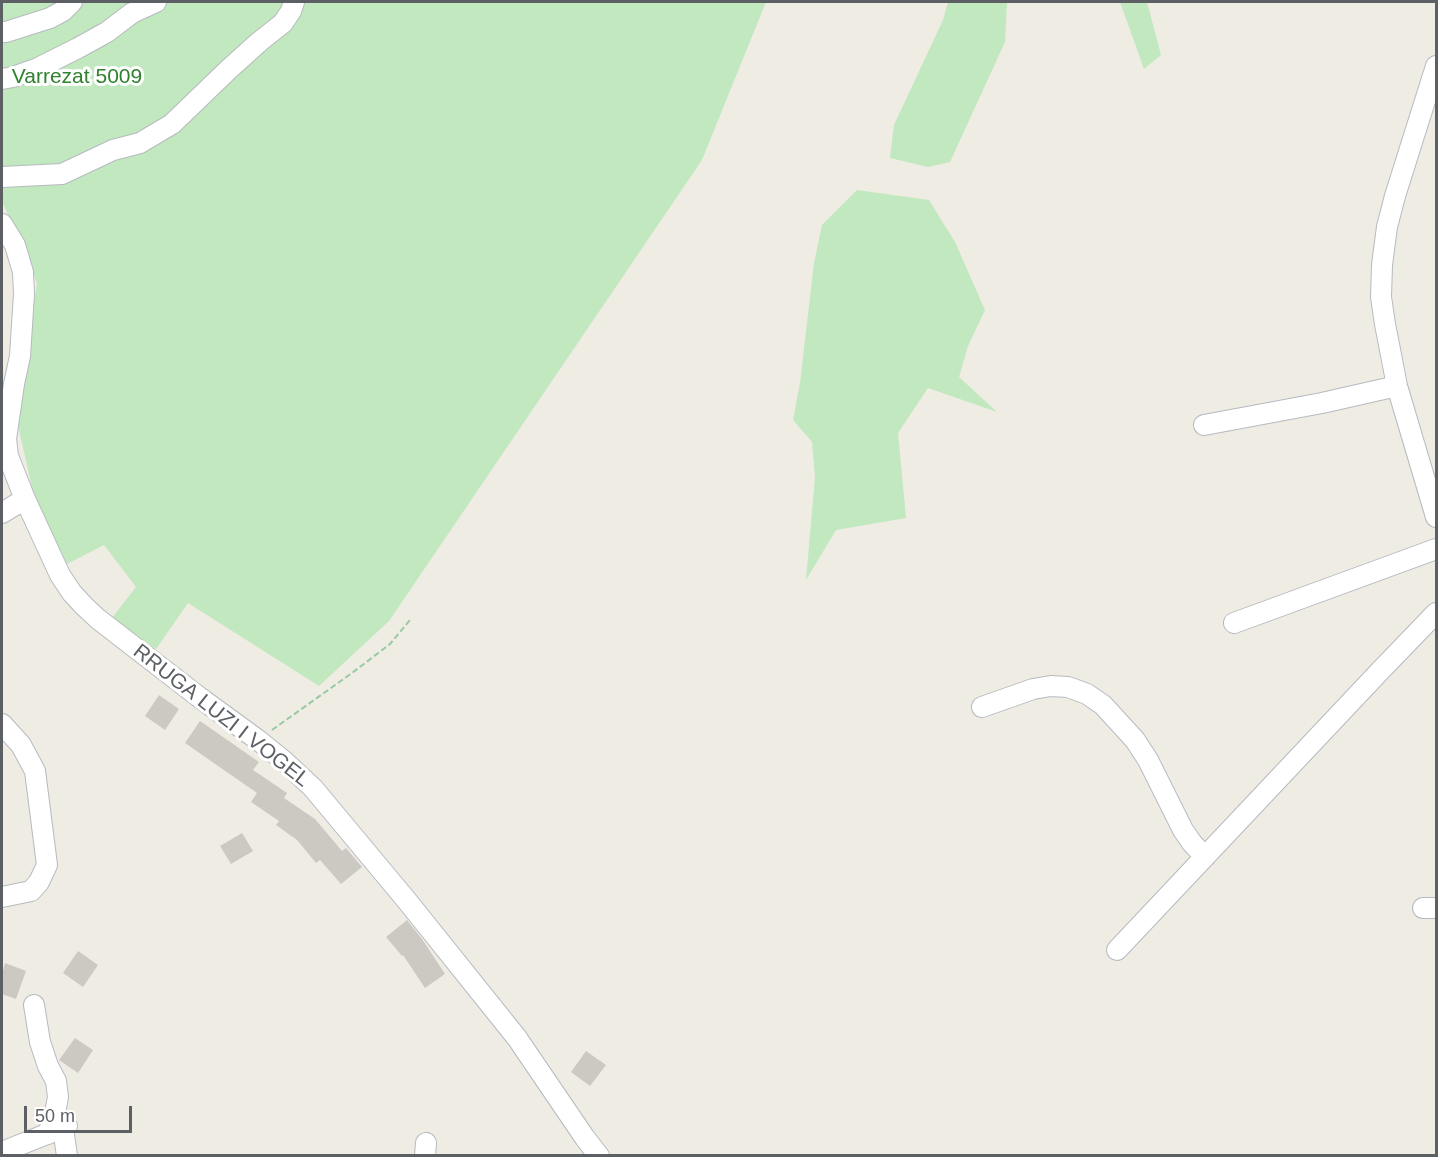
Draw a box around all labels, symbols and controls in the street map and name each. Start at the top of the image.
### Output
park label: Varrezat 5009 [12,64,142,90]
street label: RRUGA LUZI I VOGEL [128,639,314,793]
scale bar [27,1094,135,1132]
text: 50 m [35,1106,75,1126]

